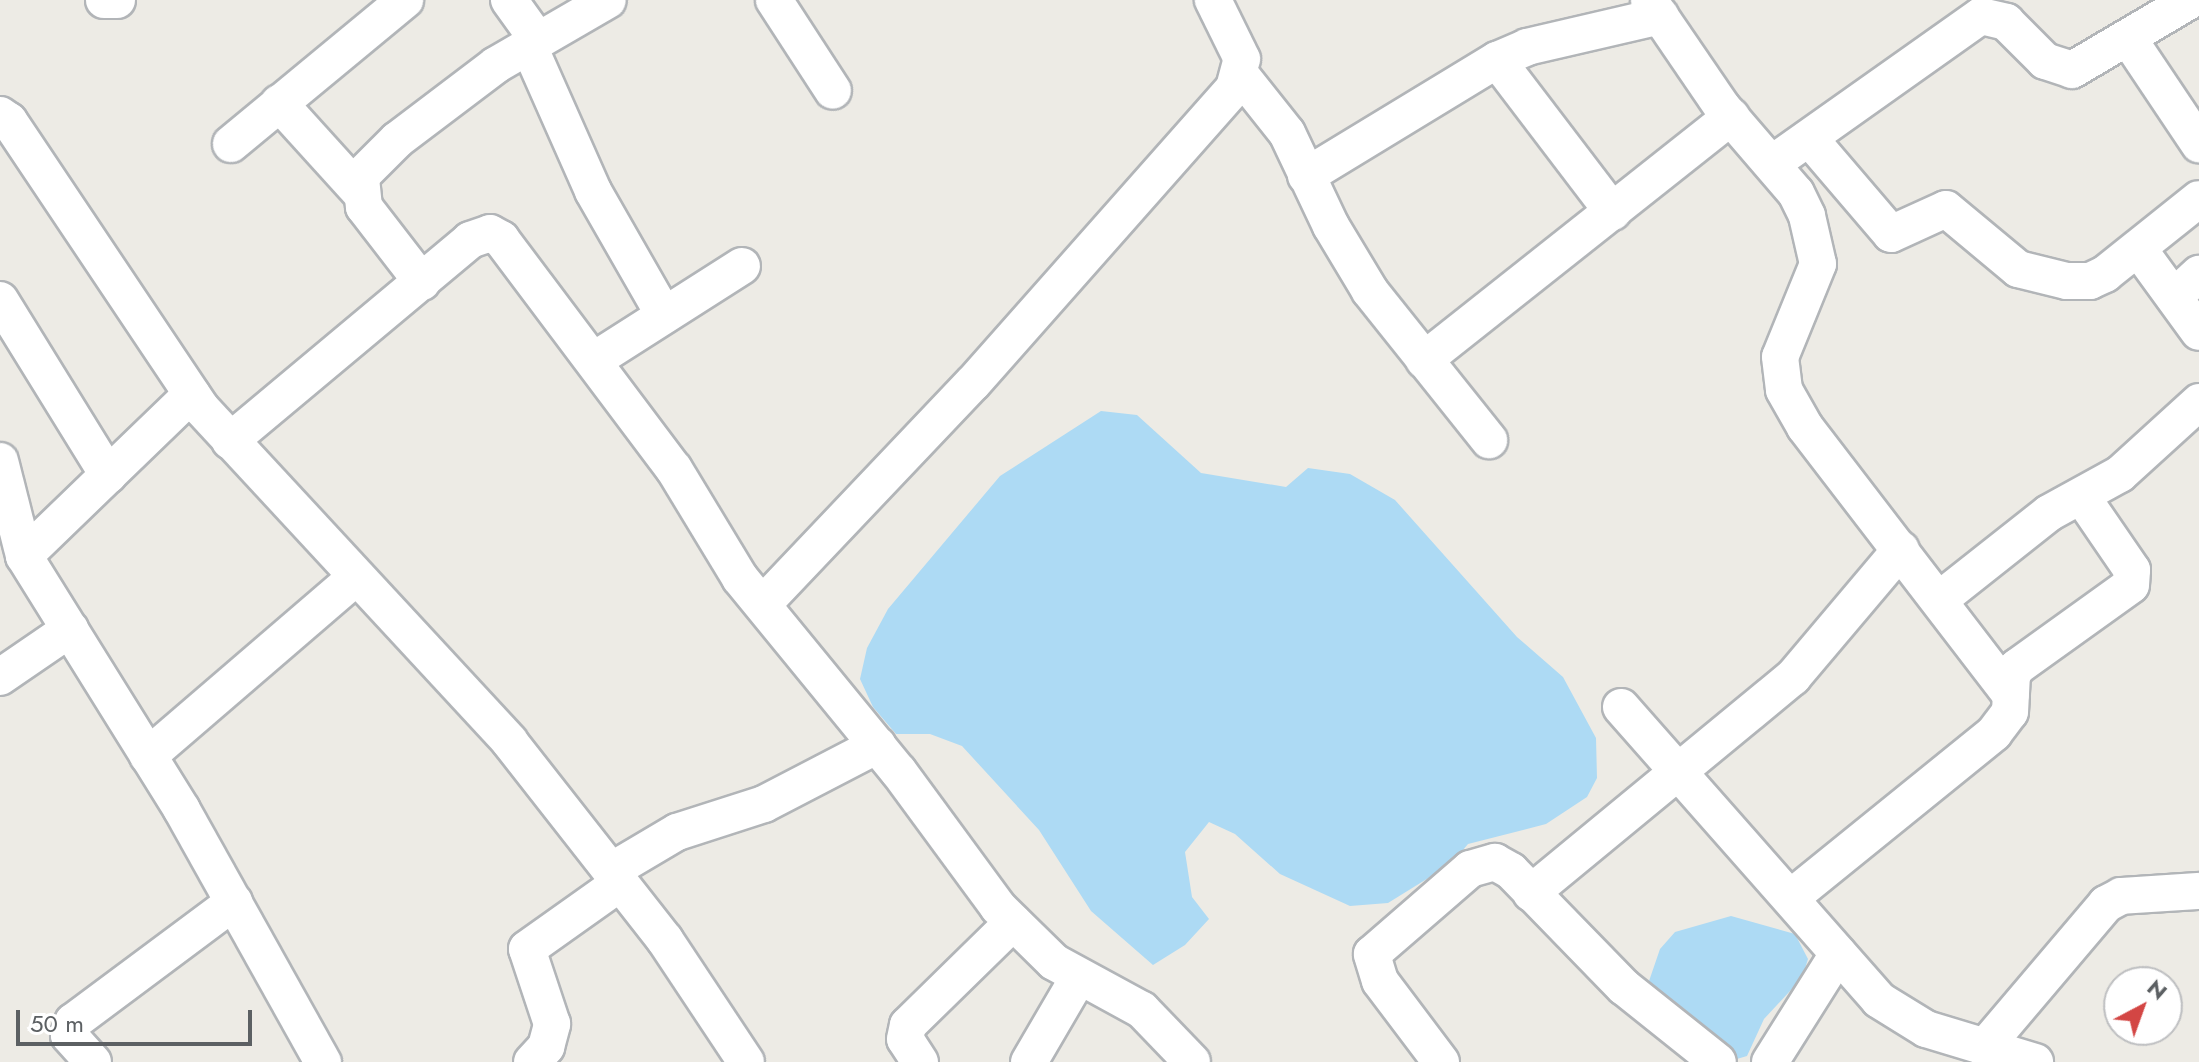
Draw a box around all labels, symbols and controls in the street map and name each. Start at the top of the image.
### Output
north arrow [2103,966,2183,1046]
text: N [2140,972,2175,1007]
scale bar [20,994,256,1044]
text: 50 m [30,1006,84,1041]

